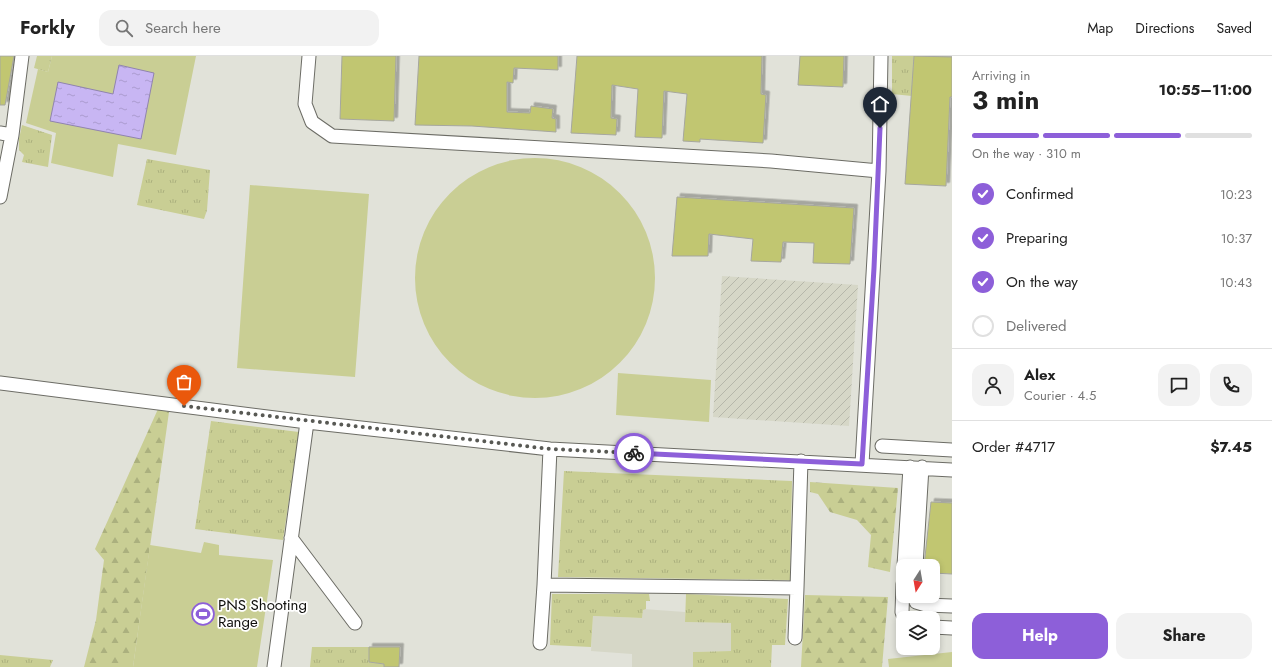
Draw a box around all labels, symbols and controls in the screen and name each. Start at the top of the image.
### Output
search box [99,10,379,46]
text: Forkly [20,14,75,41]
icon: search [113,17,135,39]
text: Search here [145,17,221,39]
text: Map [1087,18,1113,38]
text: Directions [1135,18,1195,38]
text: Saved [1217,18,1252,38]
text: Arriving in [972,66,1030,85]
text: 10:55–11:00 [1159,79,1252,101]
text: 3 min [972,81,1039,119]
pin [863,87,897,128]
icon: home [869,93,891,115]
text: On the way · 310 m [972,144,1081,163]
icon: check [972,183,994,205]
text: Confirmed [1006,183,1074,205]
text: 10:23 [1220,185,1252,204]
icon: check [972,227,994,249]
text: Preparing [1006,227,1068,249]
text: 10:37 [1221,229,1252,248]
icon: check [972,271,994,293]
text: On the way [1006,271,1078,293]
text: 10:43 [1220,273,1252,292]
text: Delivered [1006,315,1067,337]
button: person [972,364,1014,406]
text: Alex [1024,364,1055,386]
button: chat [1158,364,1200,406]
button: phone [1210,364,1252,406]
pin [167,365,201,406]
icon: bag [173,371,195,393]
text: Courier · 4.5 [1024,386,1096,405]
courier [614,433,654,473]
text: Order #4717 [972,436,1055,458]
text: $7.45 [1210,436,1252,458]
icon: bike [623,442,645,464]
north arrow [896,559,940,603]
map controls [896,559,940,655]
place label: PNS Shooting Range [218,594,307,633]
sports icon: PNS Shooting Range [190,601,216,627]
button: layers [896,611,940,655]
button: Help [972,613,1108,659]
button: Share [1116,613,1252,659]

